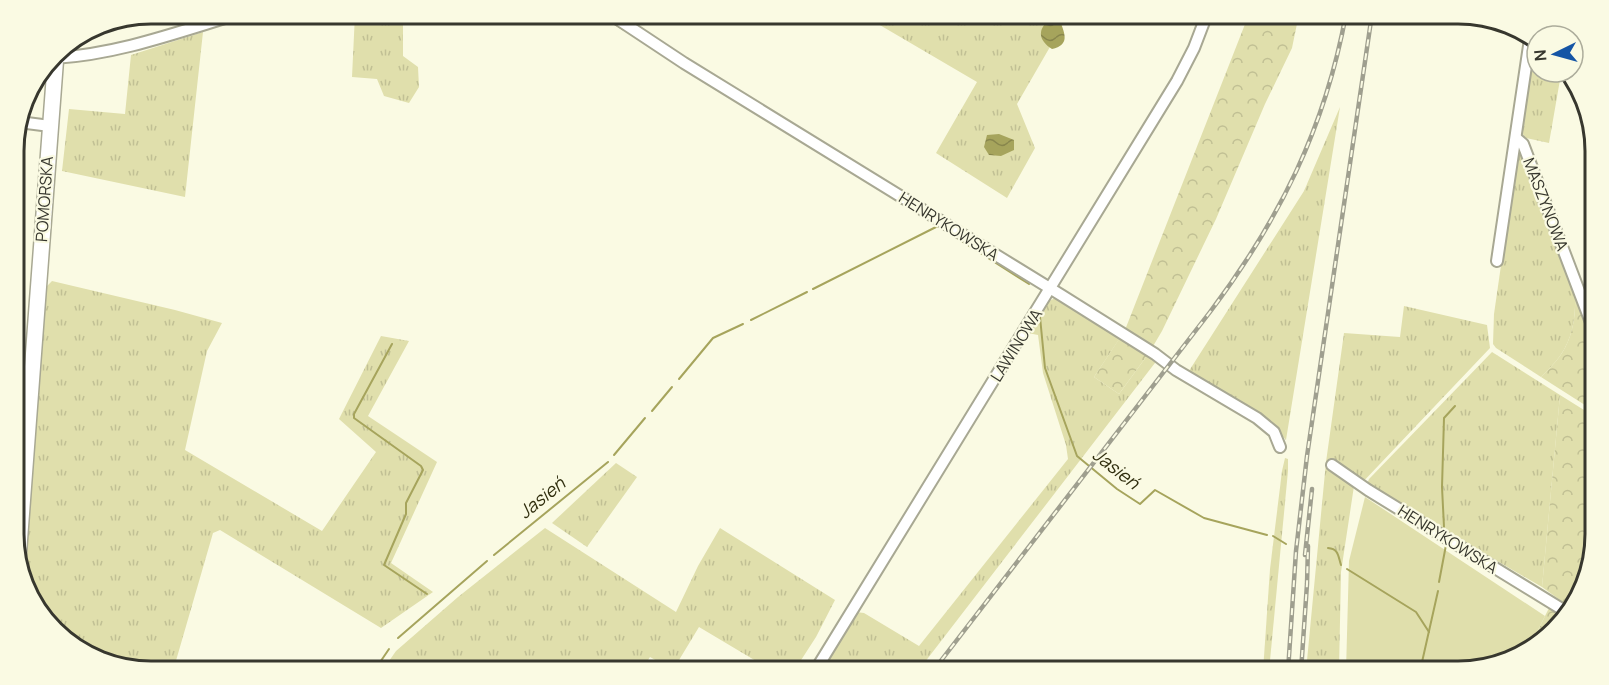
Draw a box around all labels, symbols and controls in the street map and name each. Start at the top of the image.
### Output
north arrow [1525,24,1585,84]
text: N [1529,49,1552,62]
street label: MASZYNOWA [1518,154,1574,254]
street label: POMORSKA [30,155,58,243]
street label: HENRYKOWSKA [895,186,1003,266]
street label: LAWINOWA [985,304,1047,386]
water label: Jasień [1088,442,1146,495]
water label: Jasień [513,470,571,523]
street label: HENRYKOWSKA [1394,499,1502,579]

